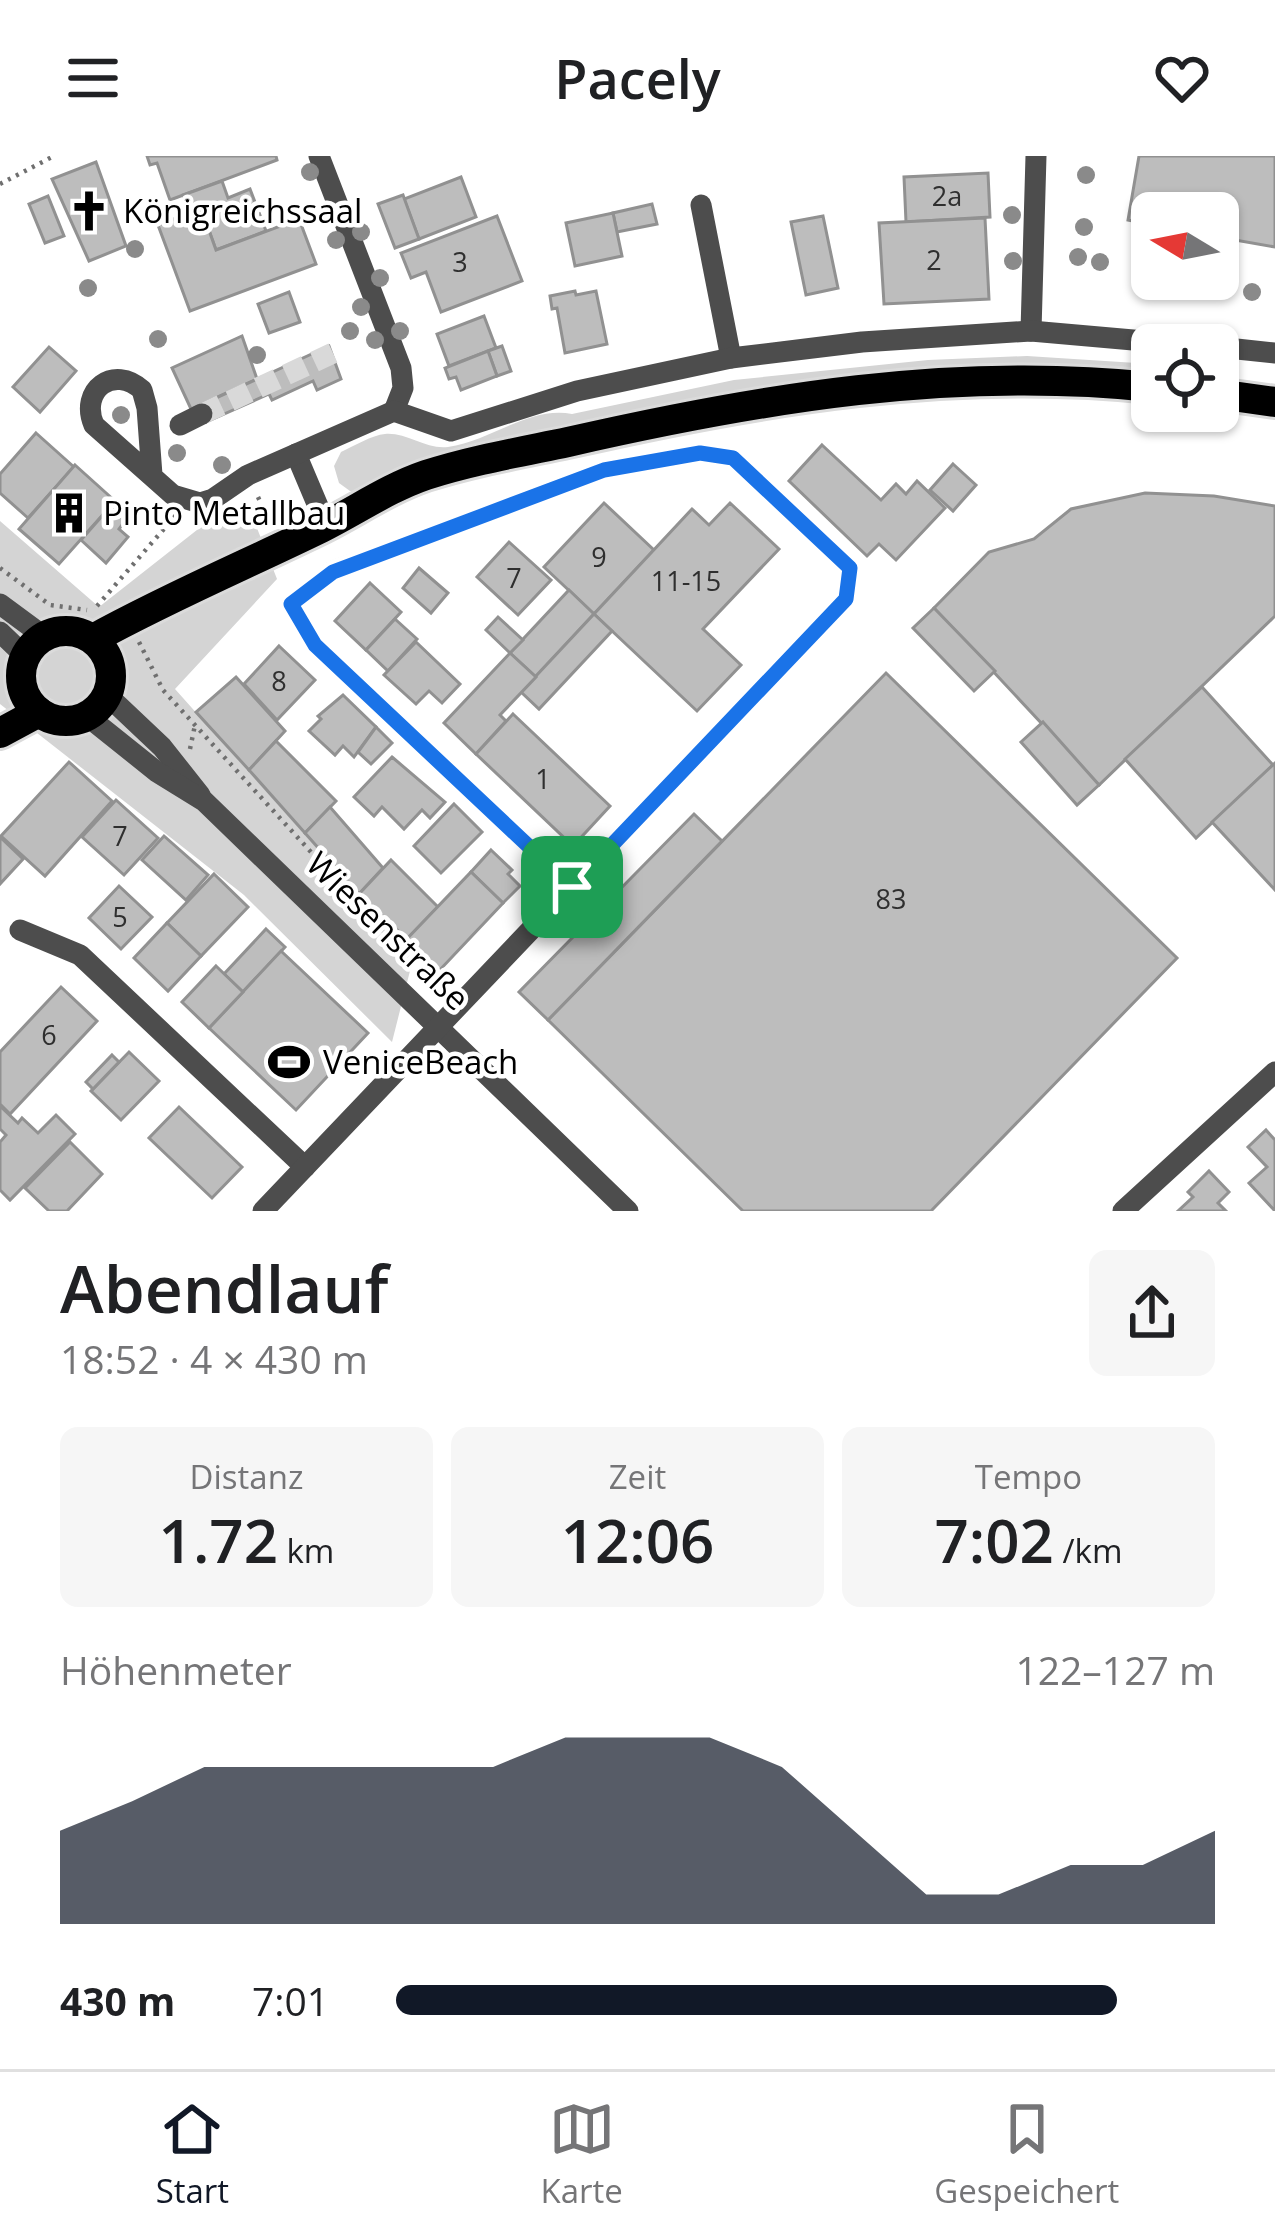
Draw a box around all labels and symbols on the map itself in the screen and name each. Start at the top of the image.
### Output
house number: 2a [932,177,962,214]
church icon: Königreichssaal [66,188,112,234]
place label: Königreichssaal [123,188,362,233]
north arrow [1131,192,1239,300]
house number: 2 [926,241,942,278]
house number: 3 [452,243,468,280]
building icon: Pinto Metallbau [46,490,92,536]
place label: Pinto Metallbau [103,490,345,535]
house number: 9 [591,538,607,575]
house number: 7 [506,559,522,596]
house number: 11-15 [651,562,721,599]
house number: 8 [271,662,287,699]
house number: 1 [535,760,551,797]
house number: 7 [112,817,128,854]
pin [521,836,623,938]
street label: Wiesenstraße [297,841,480,1020]
house number: 83 [876,880,906,917]
house number: 5 [112,898,128,935]
house number: 6 [41,1016,57,1053]
sports icon: VeniceBeach [266,1039,312,1085]
place label: VeniceBeach [323,1039,518,1084]

